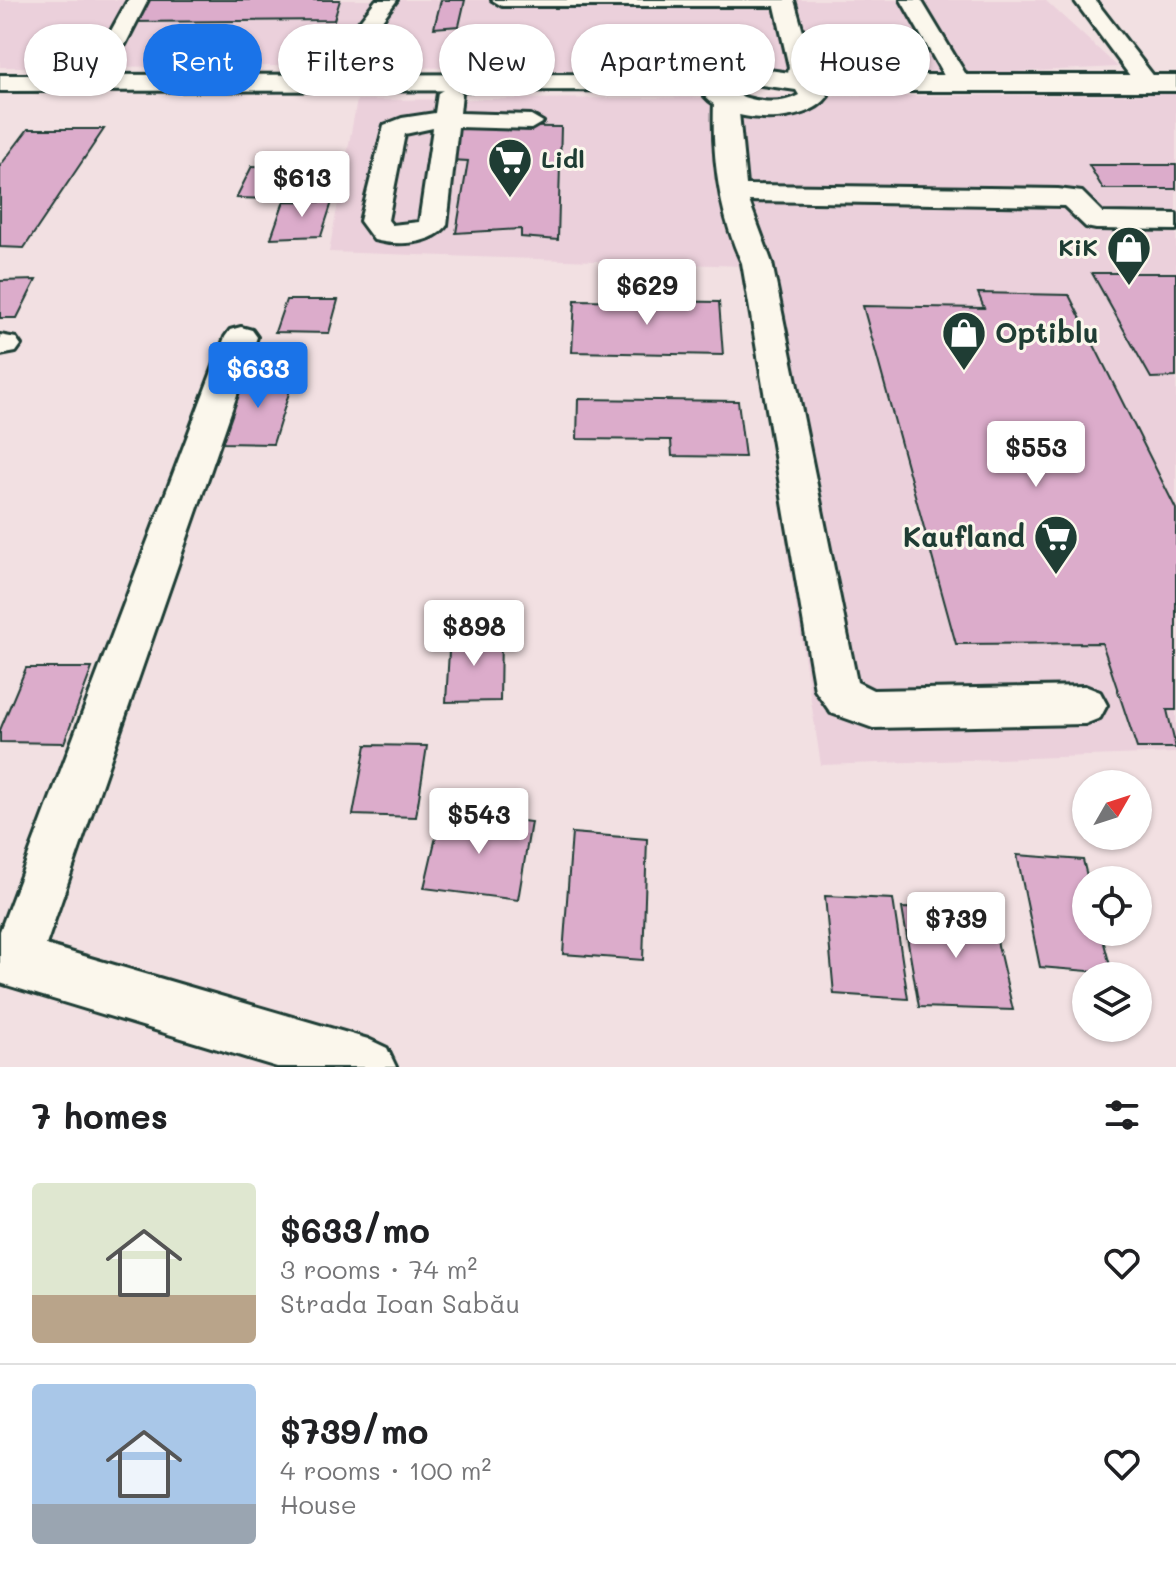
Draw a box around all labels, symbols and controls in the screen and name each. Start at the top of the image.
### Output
chip: Buy [24,24,127,96]
chip: Rent [143,24,262,96]
chip: Filters [278,24,423,96]
chip: New [439,24,555,96]
chip: Apartment [571,24,775,96]
chip: House [791,24,930,96]
supermarket icon: Lidl [486,136,534,199]
place label: Lidl [541,143,585,174]
pin: $613 [255,151,349,219]
text: $613 [273,160,331,194]
shop icon: KiK [1105,224,1153,287]
place label: KiK [1058,231,1098,262]
pin: $629 [600,259,694,327]
text: $629 [616,268,678,302]
shop icon: Optiblu [940,309,988,372]
place label: Optiblu [995,314,1099,350]
pin: $633 [211,342,305,410]
text: $633 [227,351,290,385]
pin: $553 [989,421,1083,489]
text: $553 [1005,430,1067,464]
supermarket icon: Kaufland [1032,513,1080,576]
place label: Kaufland [903,518,1025,554]
pin: $898 [427,600,521,668]
text: $898 [442,609,506,643]
north arrow [1072,770,1152,850]
map controls [1072,770,1152,1042]
pin: $543 [432,788,526,856]
text: $543 [447,797,511,831]
button: locate [1072,866,1152,946]
pin: $739 [909,892,1003,960]
text: $739 [925,901,987,935]
button: layers [1072,962,1152,1042]
text: 7 homes [32,1093,168,1138]
icon: filters [1100,1093,1144,1137]
text: $633/mo [280,1207,430,1252]
icon: home [96,1215,192,1311]
icon: heart [1100,1241,1144,1285]
text: 3 rooms · 74 m² [280,1252,477,1286]
text: Strada Ioan Sabău [280,1286,520,1320]
text: $739/mo [280,1408,428,1453]
icon: home [96,1416,192,1512]
icon: heart [1100,1442,1144,1486]
text: 4 rooms · 100 m² [280,1453,491,1487]
text: House [280,1487,357,1521]

